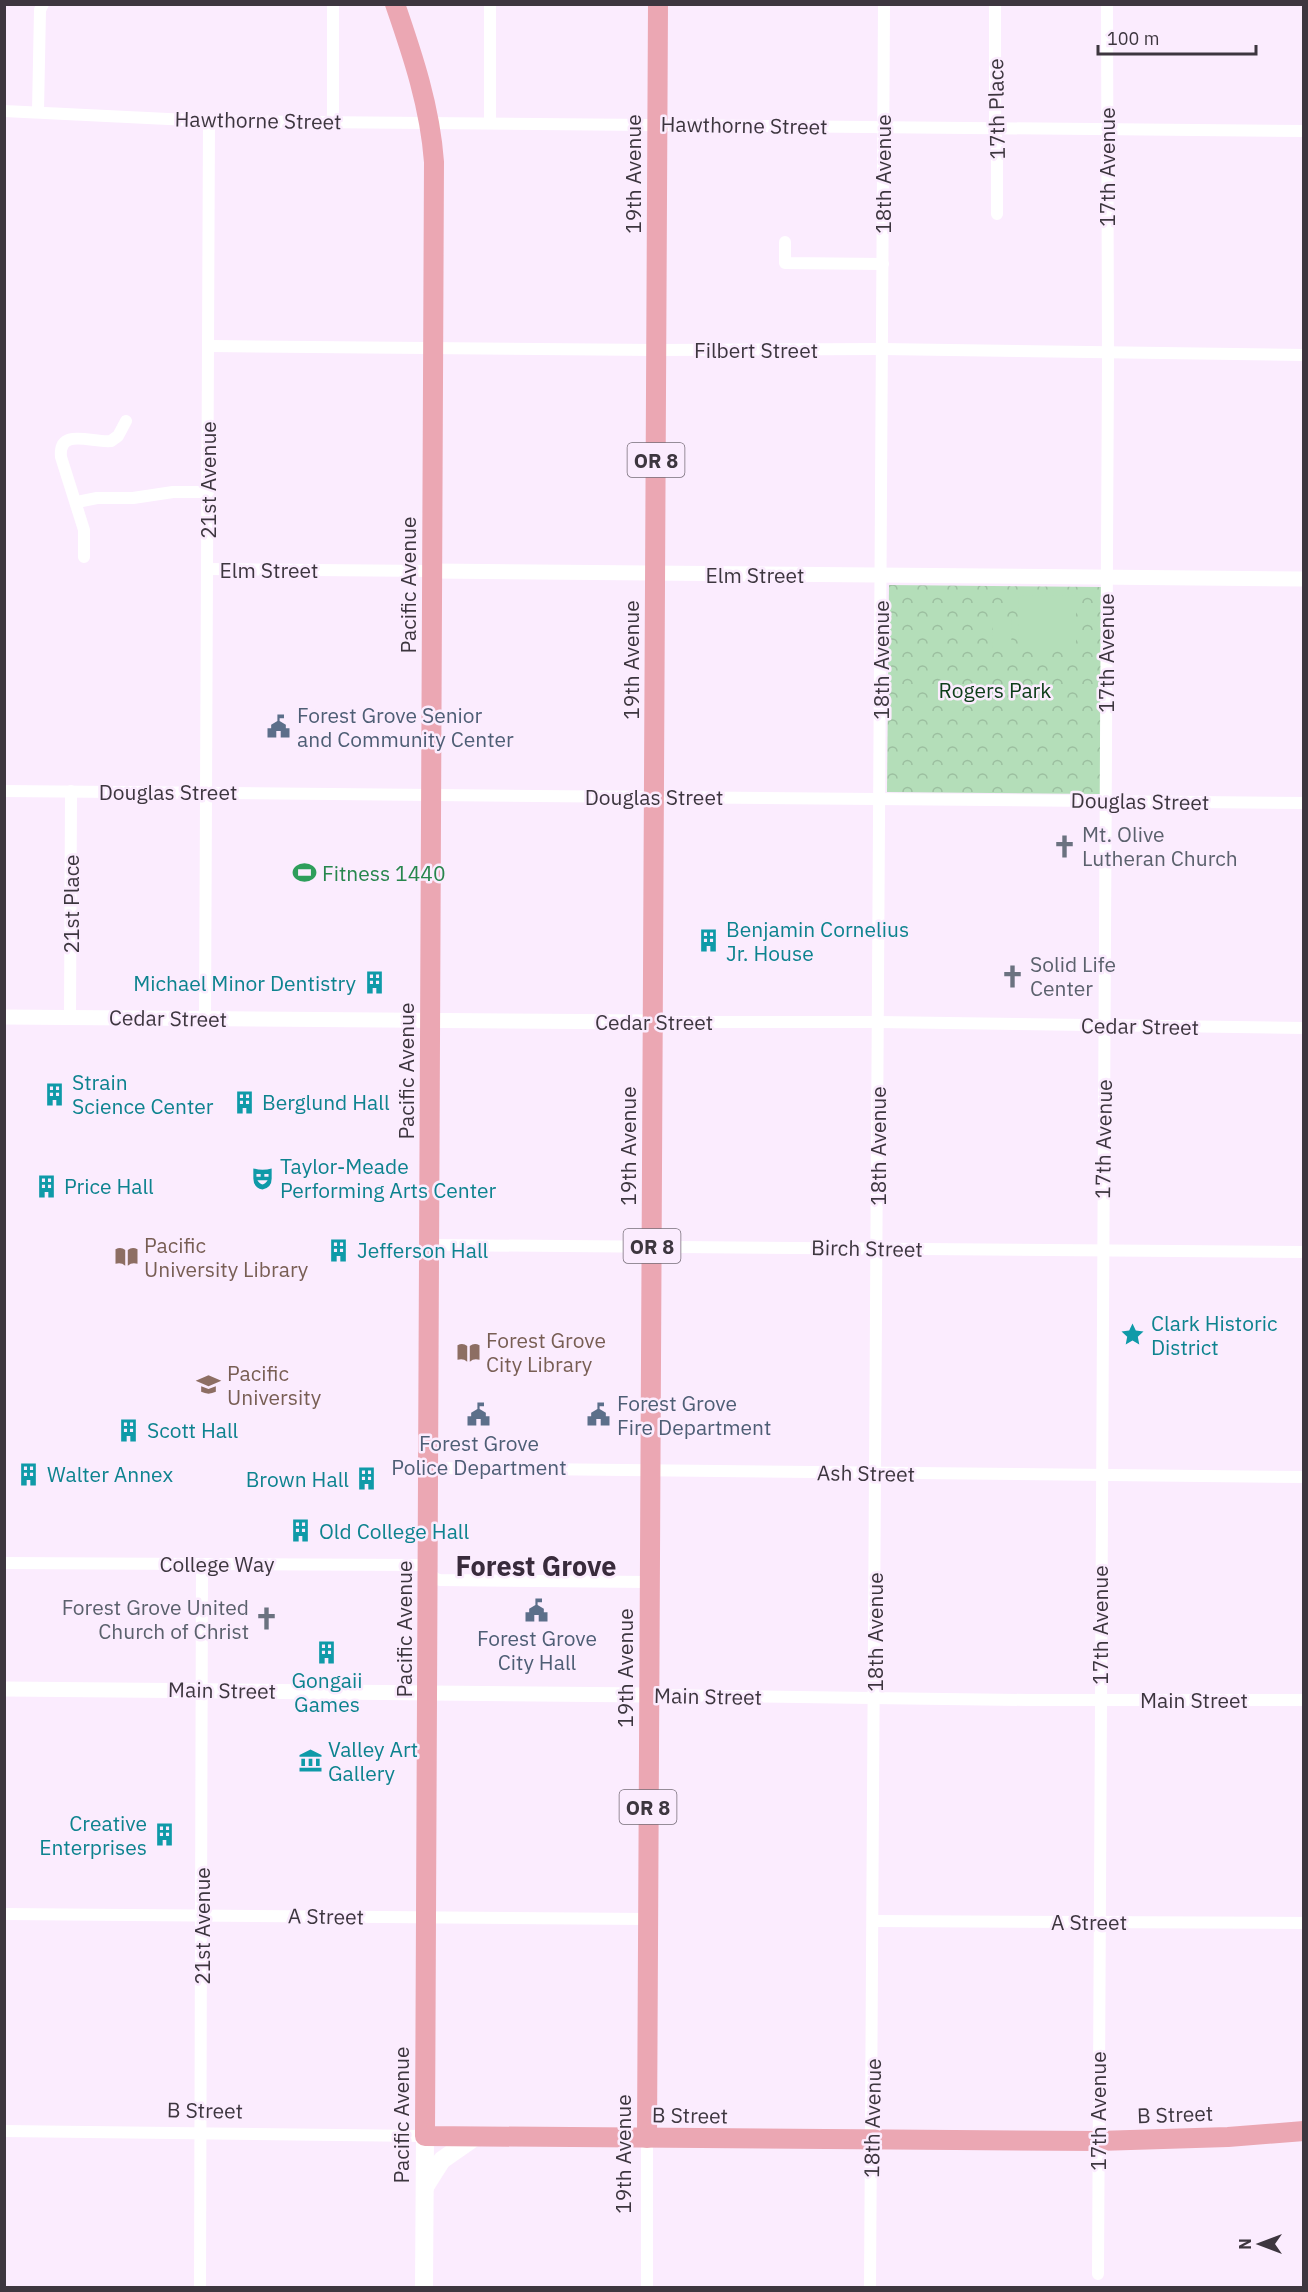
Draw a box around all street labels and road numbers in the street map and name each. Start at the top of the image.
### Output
street label: 17th Place [981,58,1011,160]
street label: Hawthorne Street [174,105,342,135]
street label: 17th Avenue [1093,107,1121,227]
street label: Hawthorne Street [660,110,828,140]
street label: 19th Avenue [619,114,647,234]
street label: 18th Avenue [869,114,897,234]
street label: Filbert Street [694,336,818,364]
street label: 21st Avenue [194,421,222,539]
road number: OR 8 [628,443,684,477]
street label: Pacific Avenue [394,516,422,654]
street label: Elm Street [220,556,318,584]
street label: Elm Street [706,561,804,589]
street label: 17th Avenue [1092,593,1120,713]
street label: 19th Avenue [617,600,645,720]
street label: 18th Avenue [867,600,895,720]
street label: Douglas Street [99,778,237,806]
street label: Douglas Street [585,783,723,811]
street label: Douglas Street [1070,786,1210,816]
street label: 21st Place [57,854,85,954]
street label: Pacific Avenue [392,1002,420,1140]
street label: Cedar Street [109,1003,227,1033]
street label: Cedar Street [595,1008,713,1036]
street label: Cedar Street [1081,1011,1199,1041]
street label: 17th Avenue [1088,1079,1118,1199]
street label: 19th Avenue [614,1086,642,1206]
street label: 18th Avenue [864,1086,892,1206]
road number: OR 8 [624,1229,680,1263]
street label: Birch Street [811,1233,923,1263]
street label: Ash Street [817,1458,915,1488]
street label: College Way [159,1550,275,1578]
street label: Pacific Avenue [390,1560,418,1698]
street label: 17th Avenue [1086,1565,1114,1685]
street label: 18th Avenue [861,1572,889,1692]
street label: 19th Avenue [611,1608,639,1728]
street label: Main Street [168,1675,276,1705]
street label: Main Street [654,1681,762,1711]
street label: Main Street [1140,1686,1248,1714]
road number: OR 8 [620,1790,676,1824]
street label: 21st Avenue [188,1867,216,1985]
street label: A Street [288,1901,364,1931]
street label: A Street [1051,1908,1127,1936]
street label: Pacific Avenue [387,2046,415,2184]
street label: 17th Avenue [1084,2051,1112,2171]
street label: 18th Avenue [857,2058,887,2178]
street label: 19th Avenue [609,2094,637,2214]
street label: B Street [167,2095,243,2125]
street label: B Street [1136,2099,1214,2129]
street label: B Street [652,2100,728,2130]

